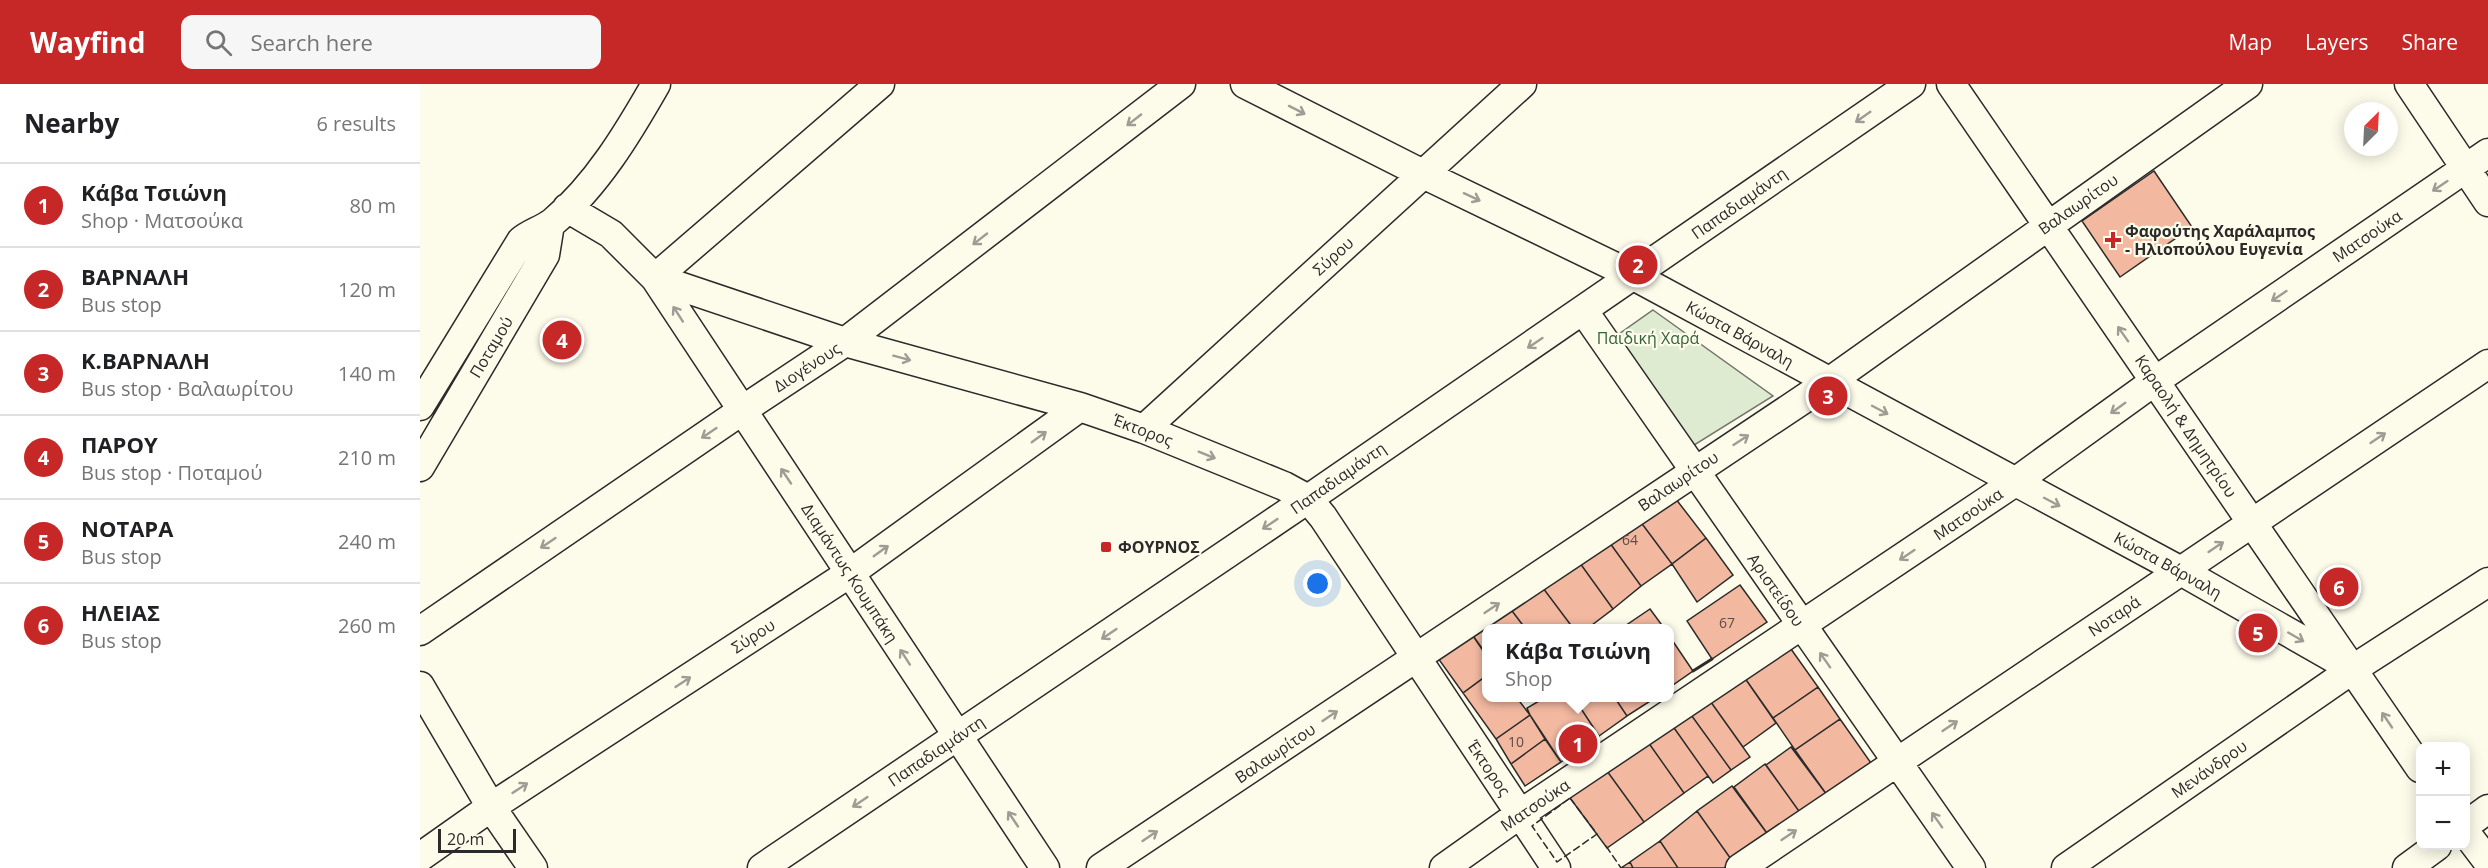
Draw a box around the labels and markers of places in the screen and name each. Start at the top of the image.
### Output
place label: Φαφούτης Χαράλαμπος - Ηλιοπούλου Ευγενία [2125,220,2315,260]
marker: Φαφούτης Χαράλαμπος - Ηλιοπούλου Ευγενία [2106,233,2120,247]
pin: 2 [1618,242,1658,288]
pin: 4 [542,318,582,362]
pin: 3 [1808,374,1848,418]
place label: ΦΟΥΡΝΟΣ [1118,536,1200,558]
marker: ΦΟΥΡΝΟΣ [1099,540,1113,554]
pin: 6 [2320,564,2358,610]
pin: 5 [2238,610,2278,656]
pin: 1 [1558,722,1598,766]

